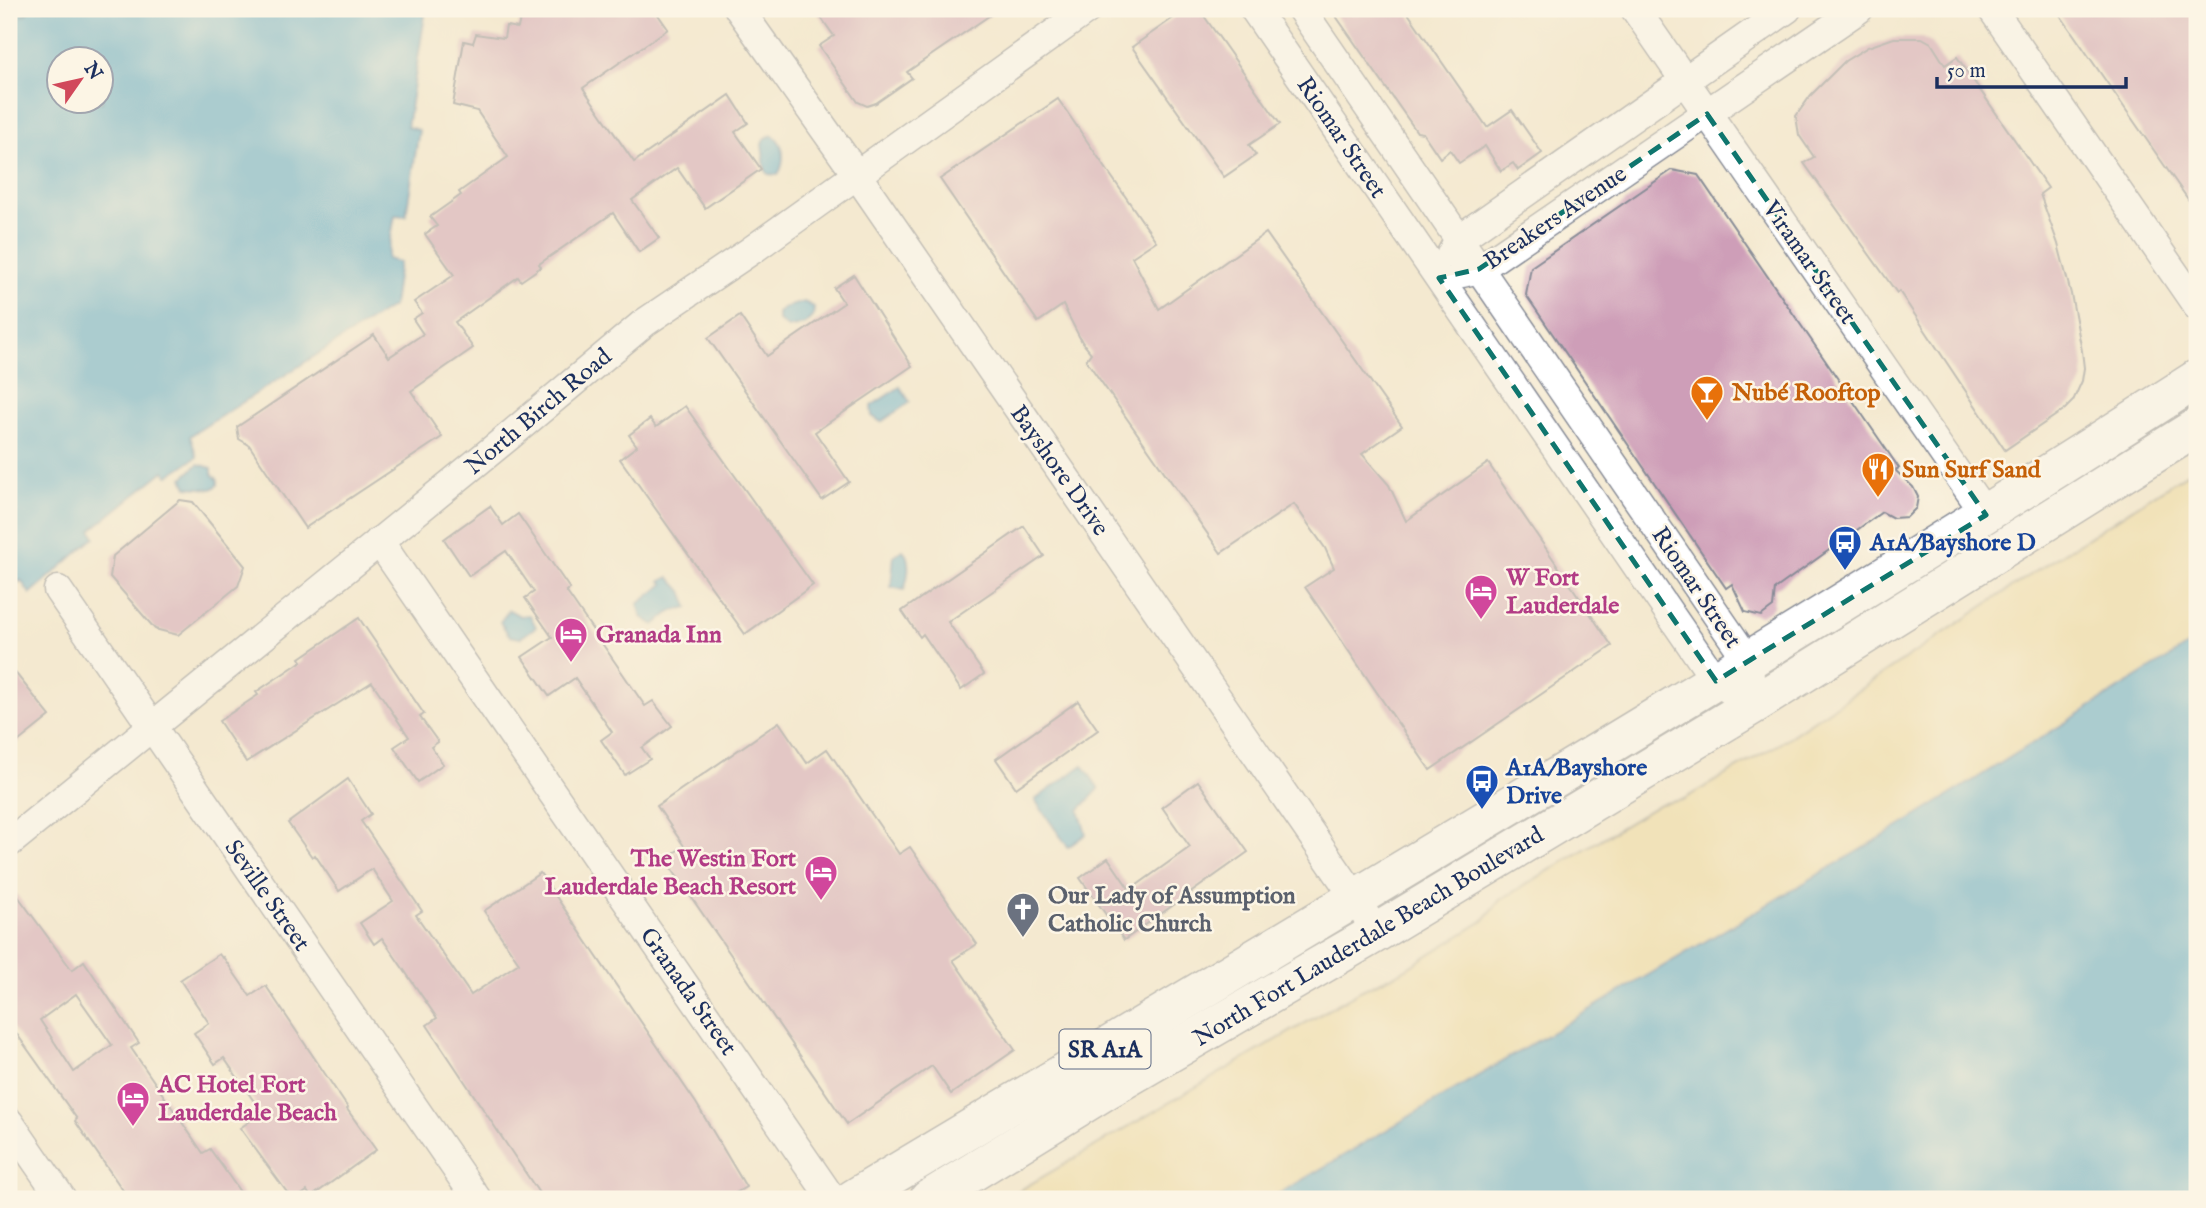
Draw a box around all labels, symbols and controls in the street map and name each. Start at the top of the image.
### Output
north arrow [46,46,116,116]
scale bar [1937,46,2126,90]
text: N [77,57,107,86]
text: 50 m [1947,58,1986,85]
street label: Riomar Street [1289,71,1393,205]
street label: Breakers Avenue [1479,159,1633,277]
street label: Viramar Street [1754,194,1863,331]
street label: North Birch Road [459,342,619,482]
bar icon: Nubé Rooftop [1688,373,1726,422]
place label: Nubé Rooftop [1731,378,1880,409]
street label: Bayshore Drive [1002,399,1115,542]
restaurant icon: Sun Surf Sand [1859,450,1897,499]
place label: Sun Surf Sand [1902,455,2042,486]
street label: Riomar Street [1644,521,1748,655]
bus stop icon: A1A/Bayshore D [1826,523,1864,572]
place label: A1A/Bayshore D [1869,528,2036,559]
place label: W Fort Lauderdale [1505,563,1619,622]
hotel icon: W Fort Lauderdale [1462,572,1500,621]
hotel icon: Granada Inn [552,615,590,664]
place label: Granada Inn [596,620,722,651]
place label: A1A/Bayshore Drive [1505,753,1647,812]
bus stop icon: A1A/Bayshore Drive [1463,762,1501,811]
street label: North Fort Lauderdale Beach Boulevard [1188,820,1550,1054]
street label: Seville Street [217,834,317,958]
place label: The Westin Fort Lauderdale Beach Resort [545,844,797,903]
hotel icon: The Westin Fort Lauderdale Beach Resort [802,853,840,902]
place label: Our Lady of Assumption Catholic Church [1048,881,1296,940]
church icon: Our Lady of Assumption Catholic Church [1004,890,1042,939]
street label: Granada Street [632,922,743,1062]
road number: SR A1A [1060,1030,1150,1068]
place label: AC Hotel Fort Lauderdale Beach [157,1070,337,1129]
hotel icon: AC Hotel Fort Lauderdale Beach [114,1079,152,1128]

